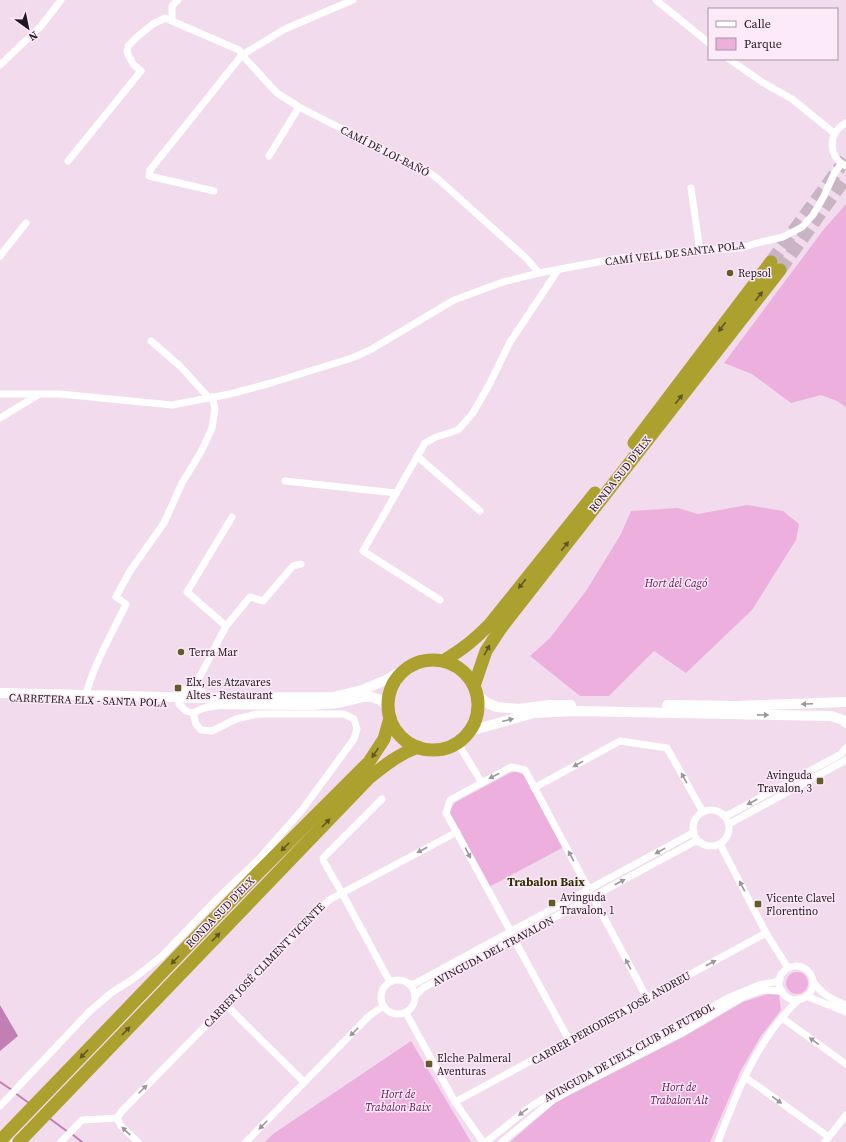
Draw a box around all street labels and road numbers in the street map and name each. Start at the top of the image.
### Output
street label: CAMÍ DE LOI-BAÑÓ [338,122,432,181]
street label: CAMÍ VELL DE SANTA POLA [604,237,747,270]
street label: RONDA SUD D'ELX [586,432,655,516]
street label: CARRETERA ELX - SANTA POLA [9,690,168,711]
street label: RONDA SUD D'ELX [183,873,259,951]
street label: CARRER JOSÉ CLIMENT VICENTE [201,899,328,1031]
street label: AVINGUDA DEL TRAVALON [430,913,557,990]
street label: CARRER PERIODISTA JOSÉ ANDREU [529,968,694,1069]
street label: AVINGUDA DE L'ELX CLUB DE FUTBOL [541,999,718,1106]

